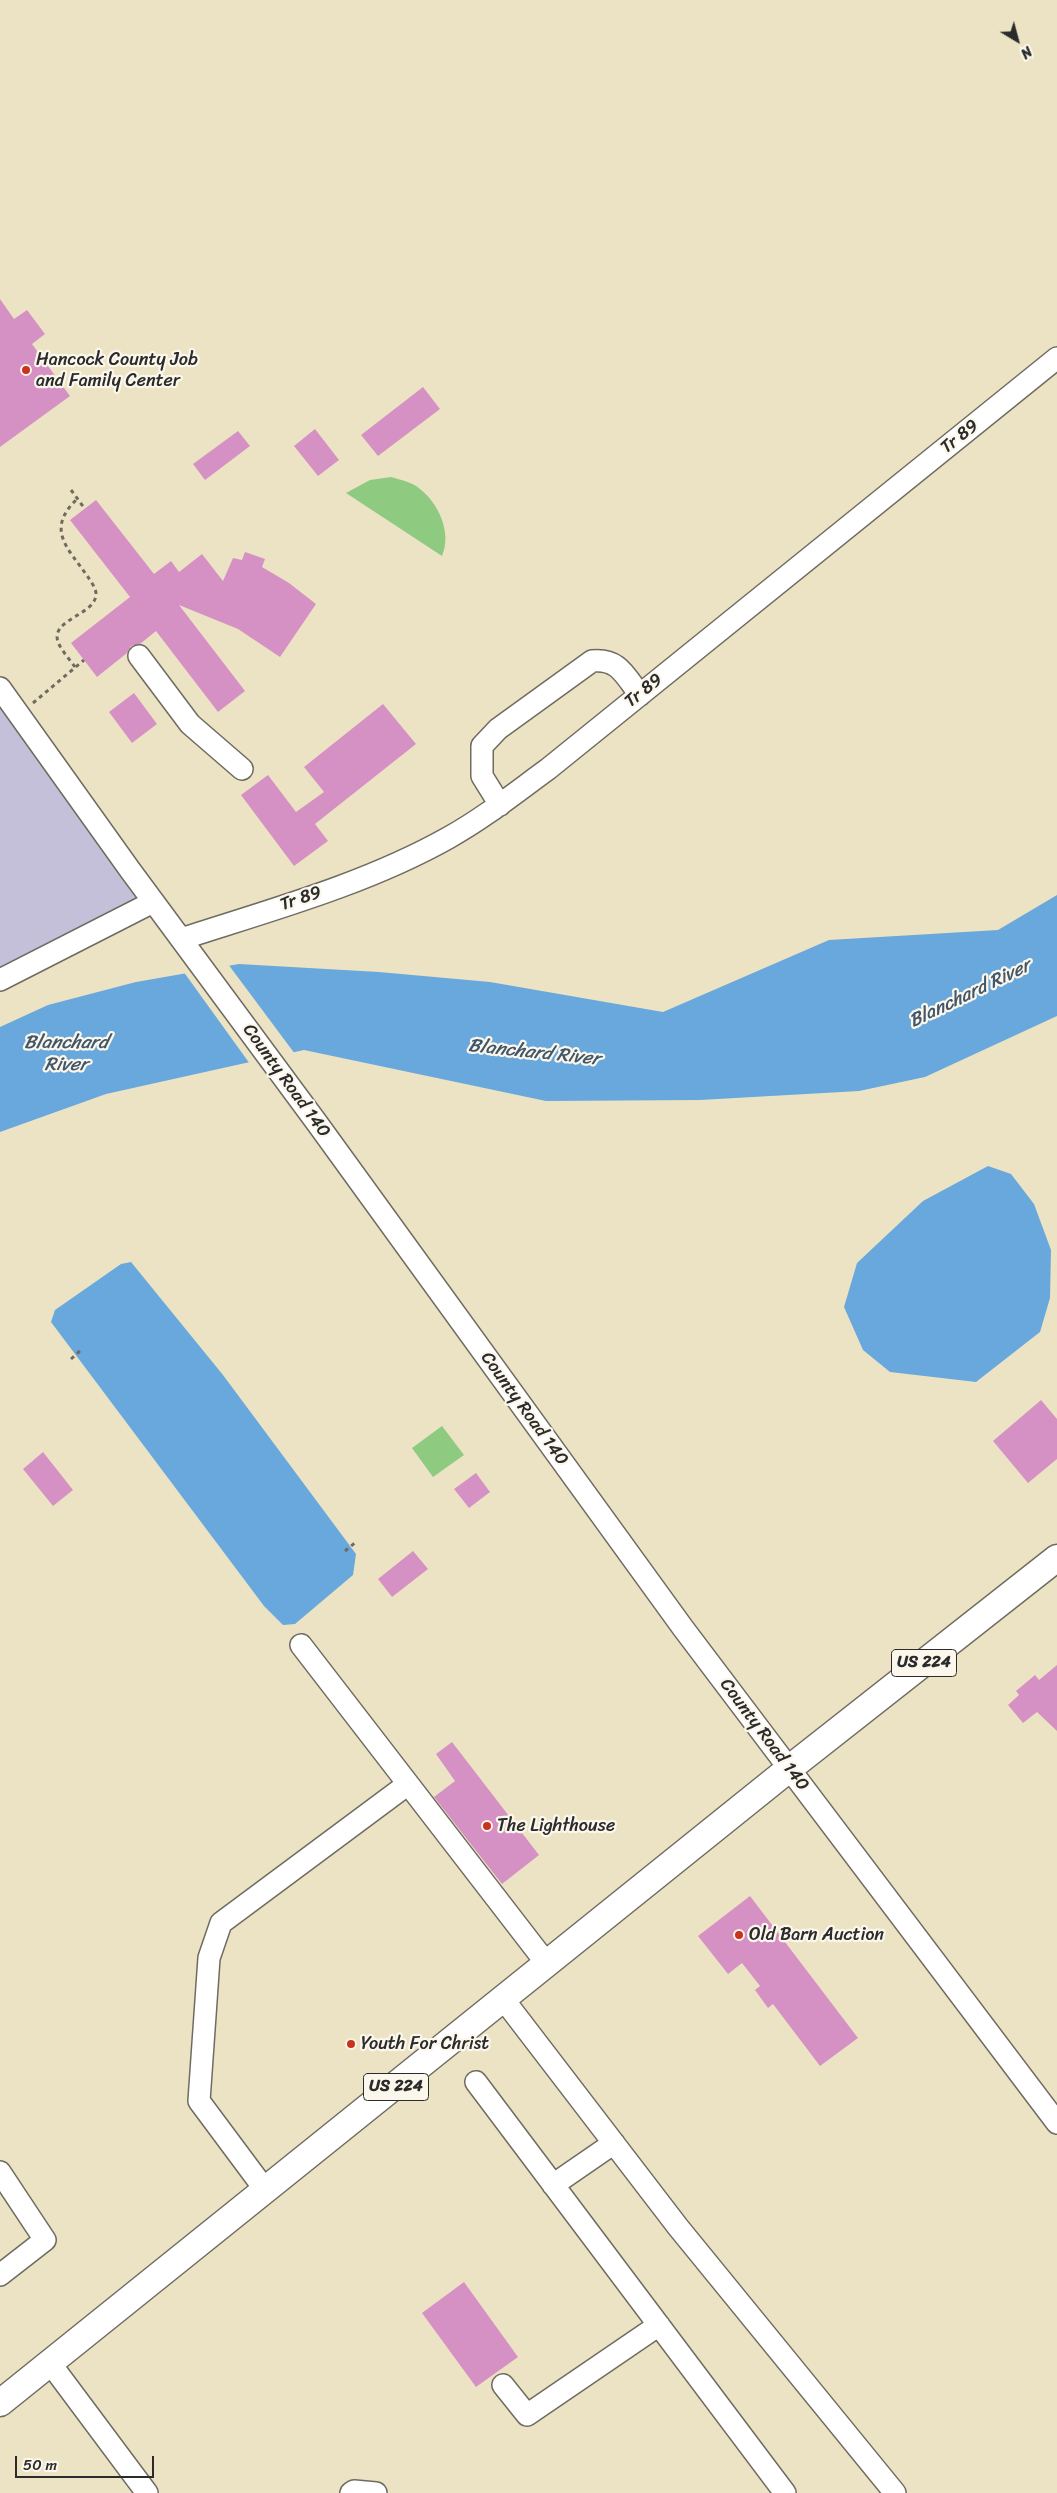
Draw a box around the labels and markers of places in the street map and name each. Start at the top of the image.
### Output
place label: Hancock County Job and Family Center [36,349,198,392]
marker: Hancock County Job and Family Center [20,364,32,376]
place label: The Lighthouse [497,1815,615,1837]
marker: The Lighthouse [481,1820,493,1832]
place label: Old Barn Auction [749,1924,884,1946]
marker: Old Barn Auction [733,1929,745,1941]
place label: Youth For Christ [361,2033,489,2055]
marker: Youth For Christ [345,2038,357,2050]

